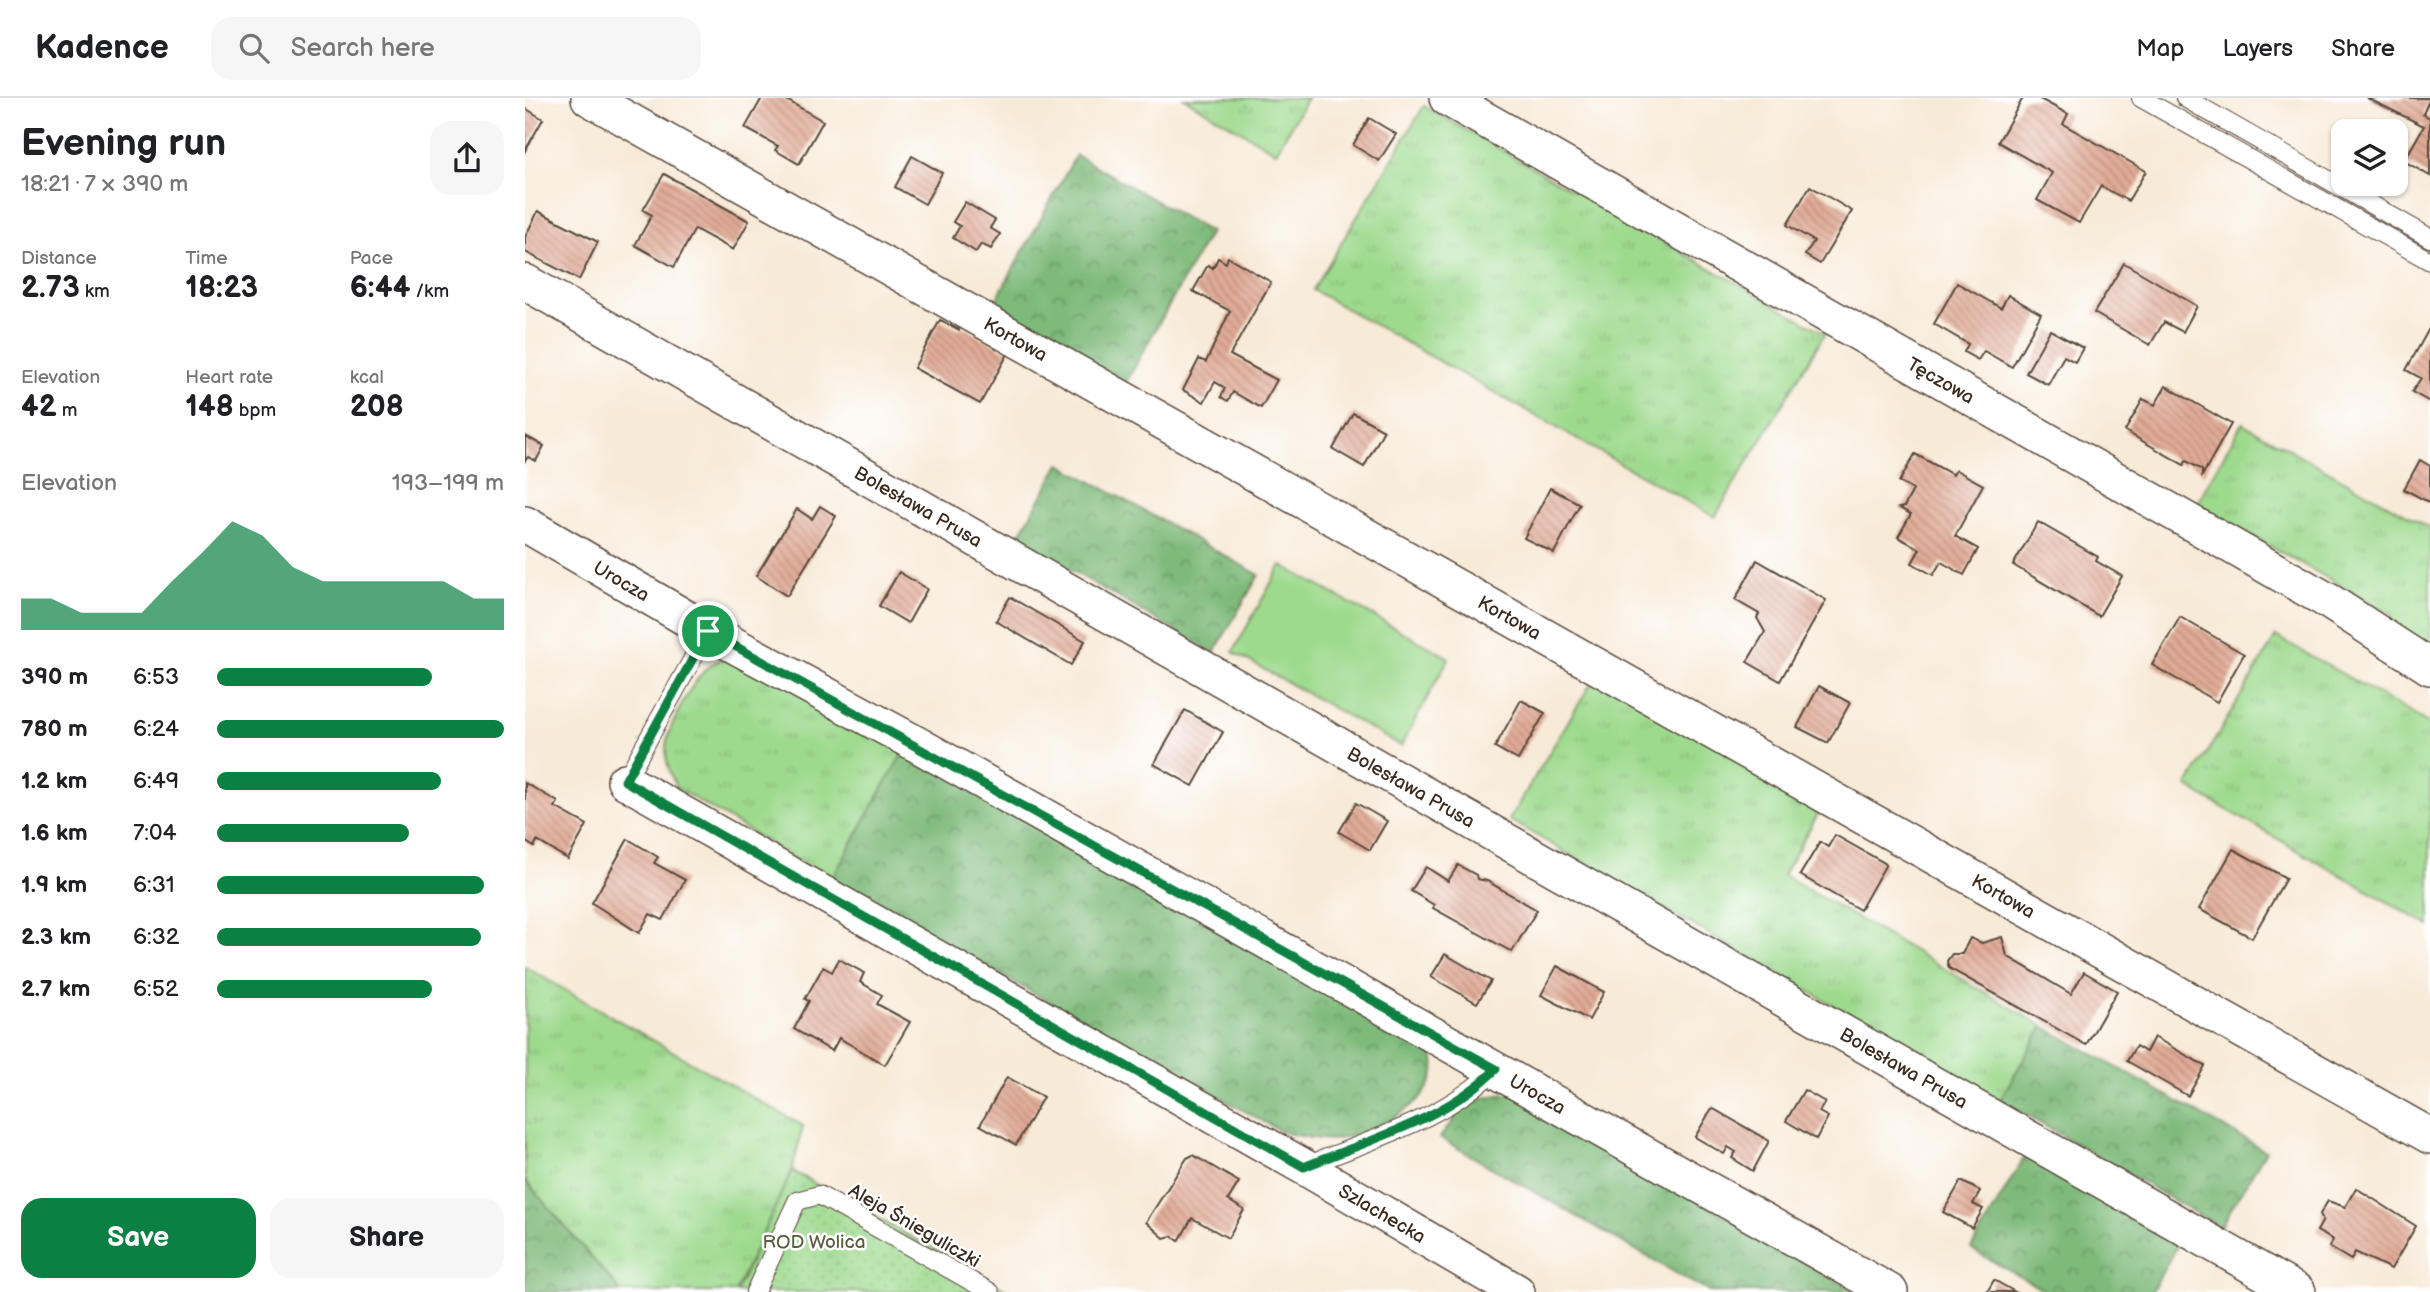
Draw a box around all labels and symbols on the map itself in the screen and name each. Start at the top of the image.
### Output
street label: Kortowa [979,313,1051,367]
street label: Tęczowa [1903,353,1978,410]
street label: Bolesława Prusa [850,462,986,553]
street label: Urocza [589,557,653,607]
street label: Kortowa [1473,591,1545,645]
pin [678,601,738,661]
street label: Bolesława Prusa [1343,743,1479,834]
street label: Kortowa [1967,870,2039,924]
street label: Bolesława Prusa [1835,1023,1971,1114]
street label: Urocza [1505,1070,1569,1120]
street label: Aleja Śnieguliczki [844,1178,985,1273]
street label: Szlachecka [1334,1180,1429,1249]
park label: ROD Wolica [763,1231,865,1254]

